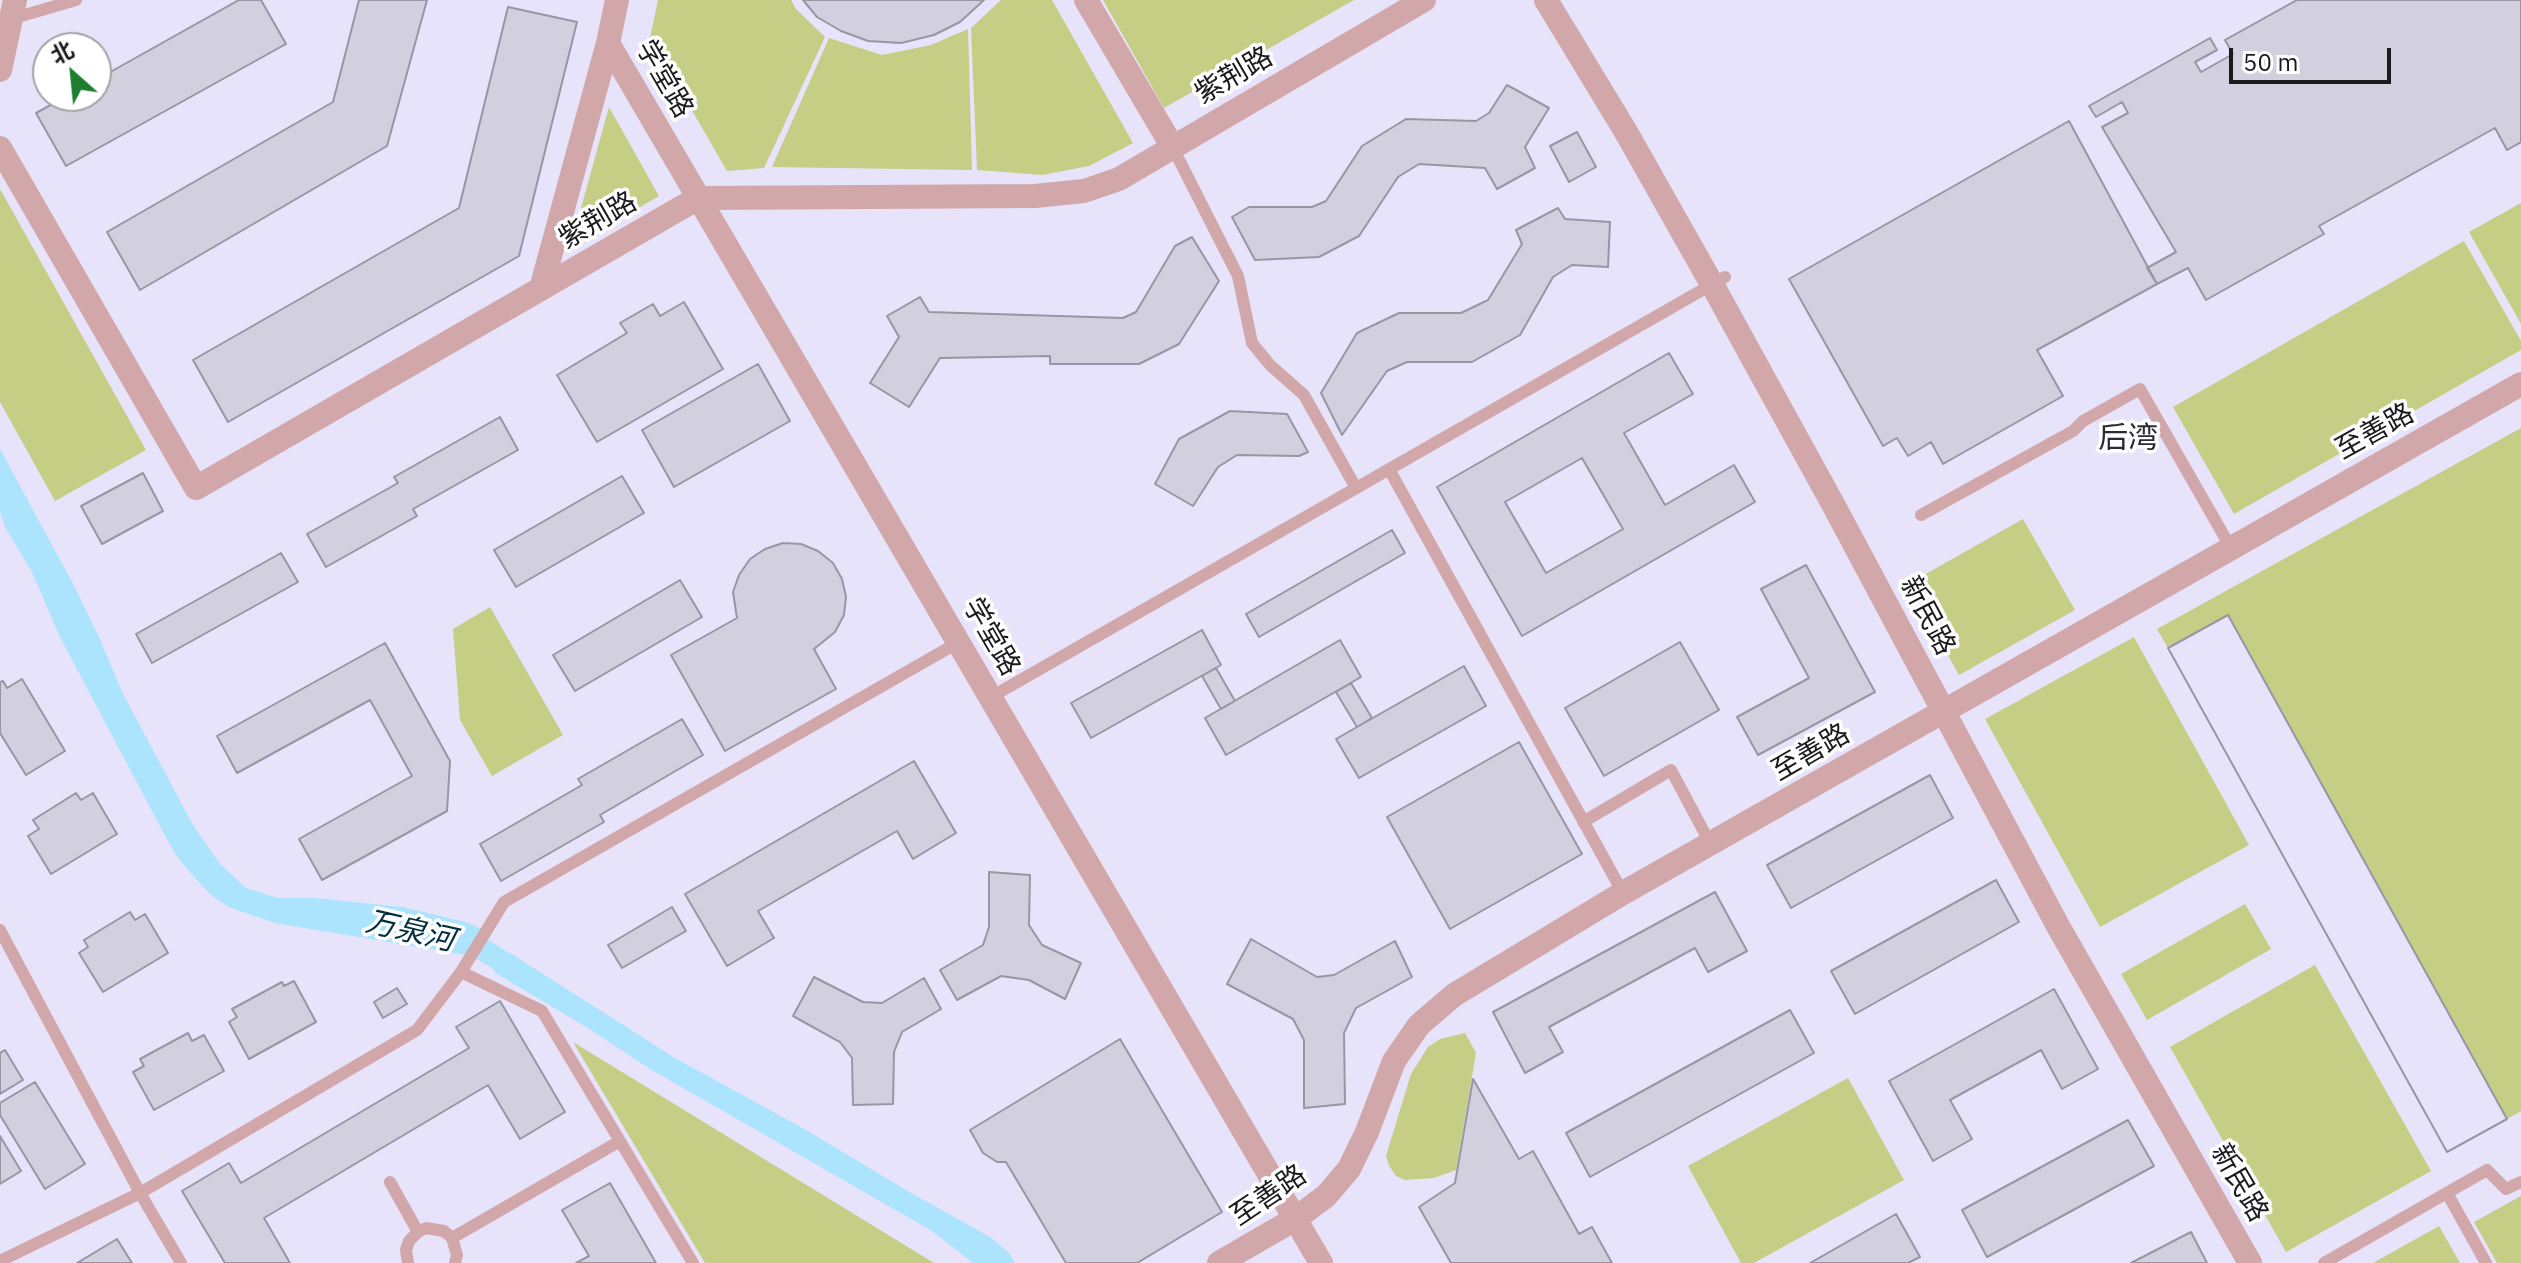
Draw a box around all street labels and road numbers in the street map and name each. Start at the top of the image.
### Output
street label: 学堂路 [628,34,700,124]
street label: 紫荆路 [1189,40,1279,112]
street label: 紫荆路 [553,185,643,257]
street label: 至善路 [2330,397,2420,467]
street label: 新民路 [1892,571,1962,661]
street label: 学堂路 [955,592,1027,682]
street label: 至善路 [1766,717,1856,789]
street label: 新民路 [2203,1138,2275,1228]
street label: 至善路 [1225,1159,1313,1233]

